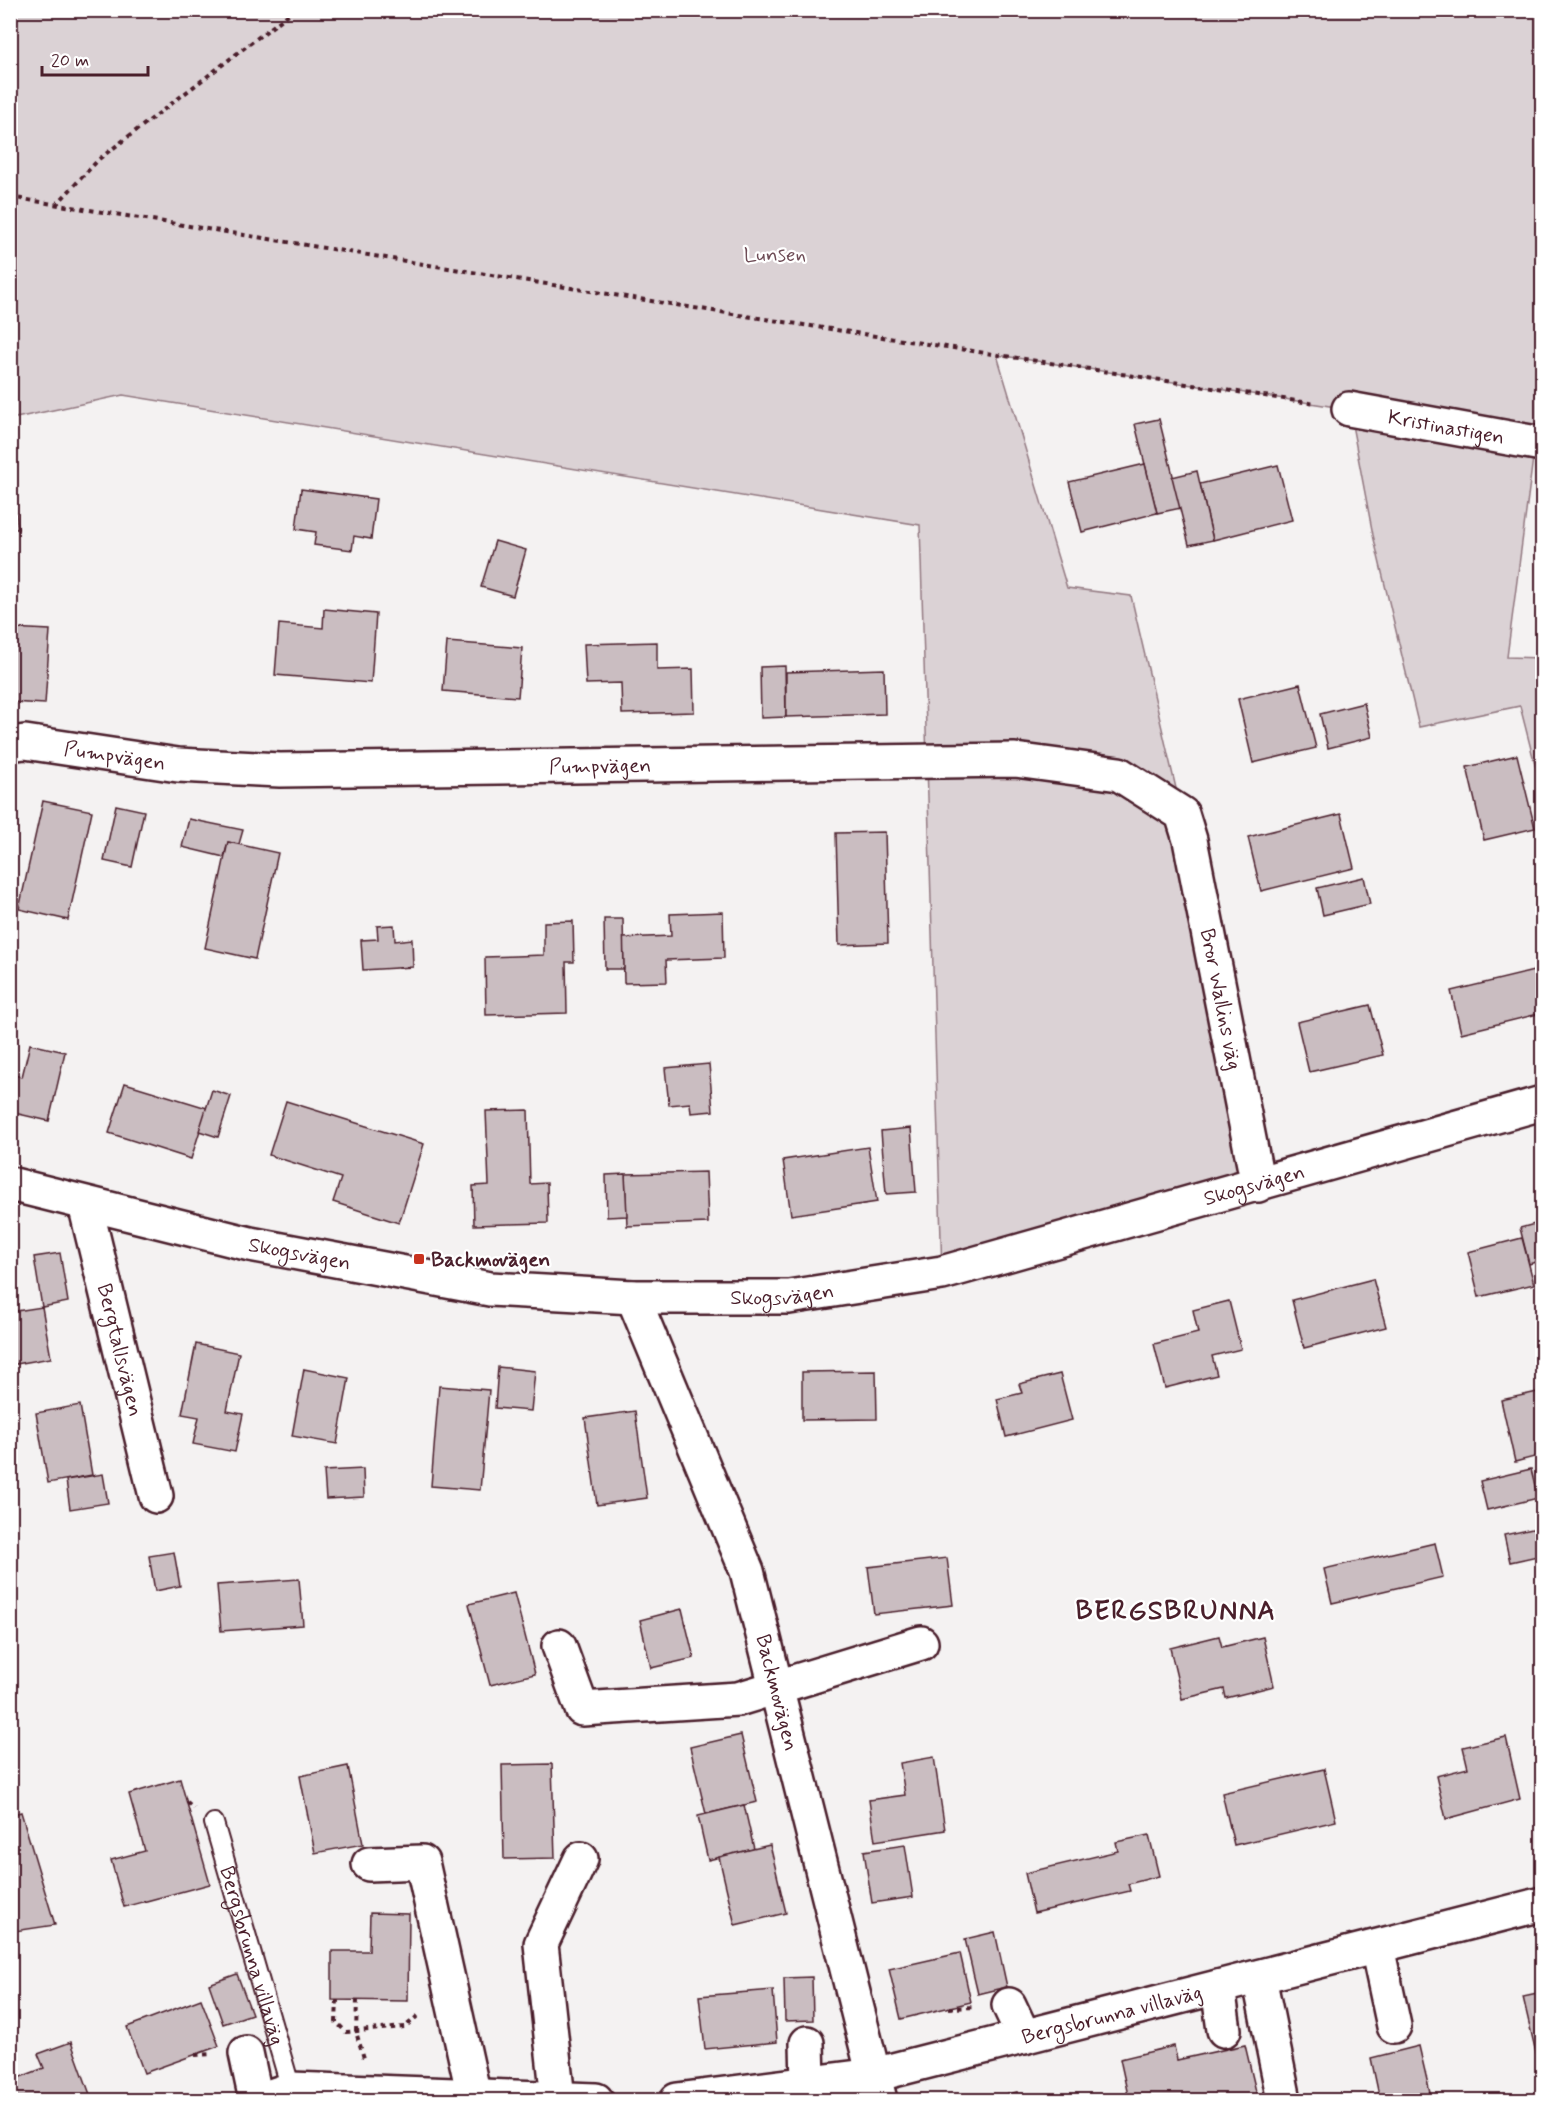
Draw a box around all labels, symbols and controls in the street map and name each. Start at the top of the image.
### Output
scale bar [42,39,148,77]
text: 20 m [51,49,89,73]
park label: Lunsen [744,241,806,269]
street label: Kristinastigen [1386,403,1507,452]
street label: Pumpvägen [62,735,167,778]
street label: Pumpvägen [549,752,651,781]
street label: Bror Wallins väg [1193,926,1248,1073]
street label: Skogsvägen [1201,1158,1308,1213]
street label: Skogsvägen [246,1231,353,1278]
place label: Backmovägen [431,1246,550,1274]
marker: Backmovägen [412,1252,426,1266]
street label: Skogsvägen [730,1277,836,1313]
street label: Bergtallsvägen [90,1281,149,1419]
district label: BERGSBRUNNA [1075,1594,1277,1629]
street label: Backmovägen [748,1631,805,1754]
street label: Bergsbrunna villaväg [212,1863,291,2049]
street label: Bergsbrunna villaväg [1019,1979,1205,2052]

